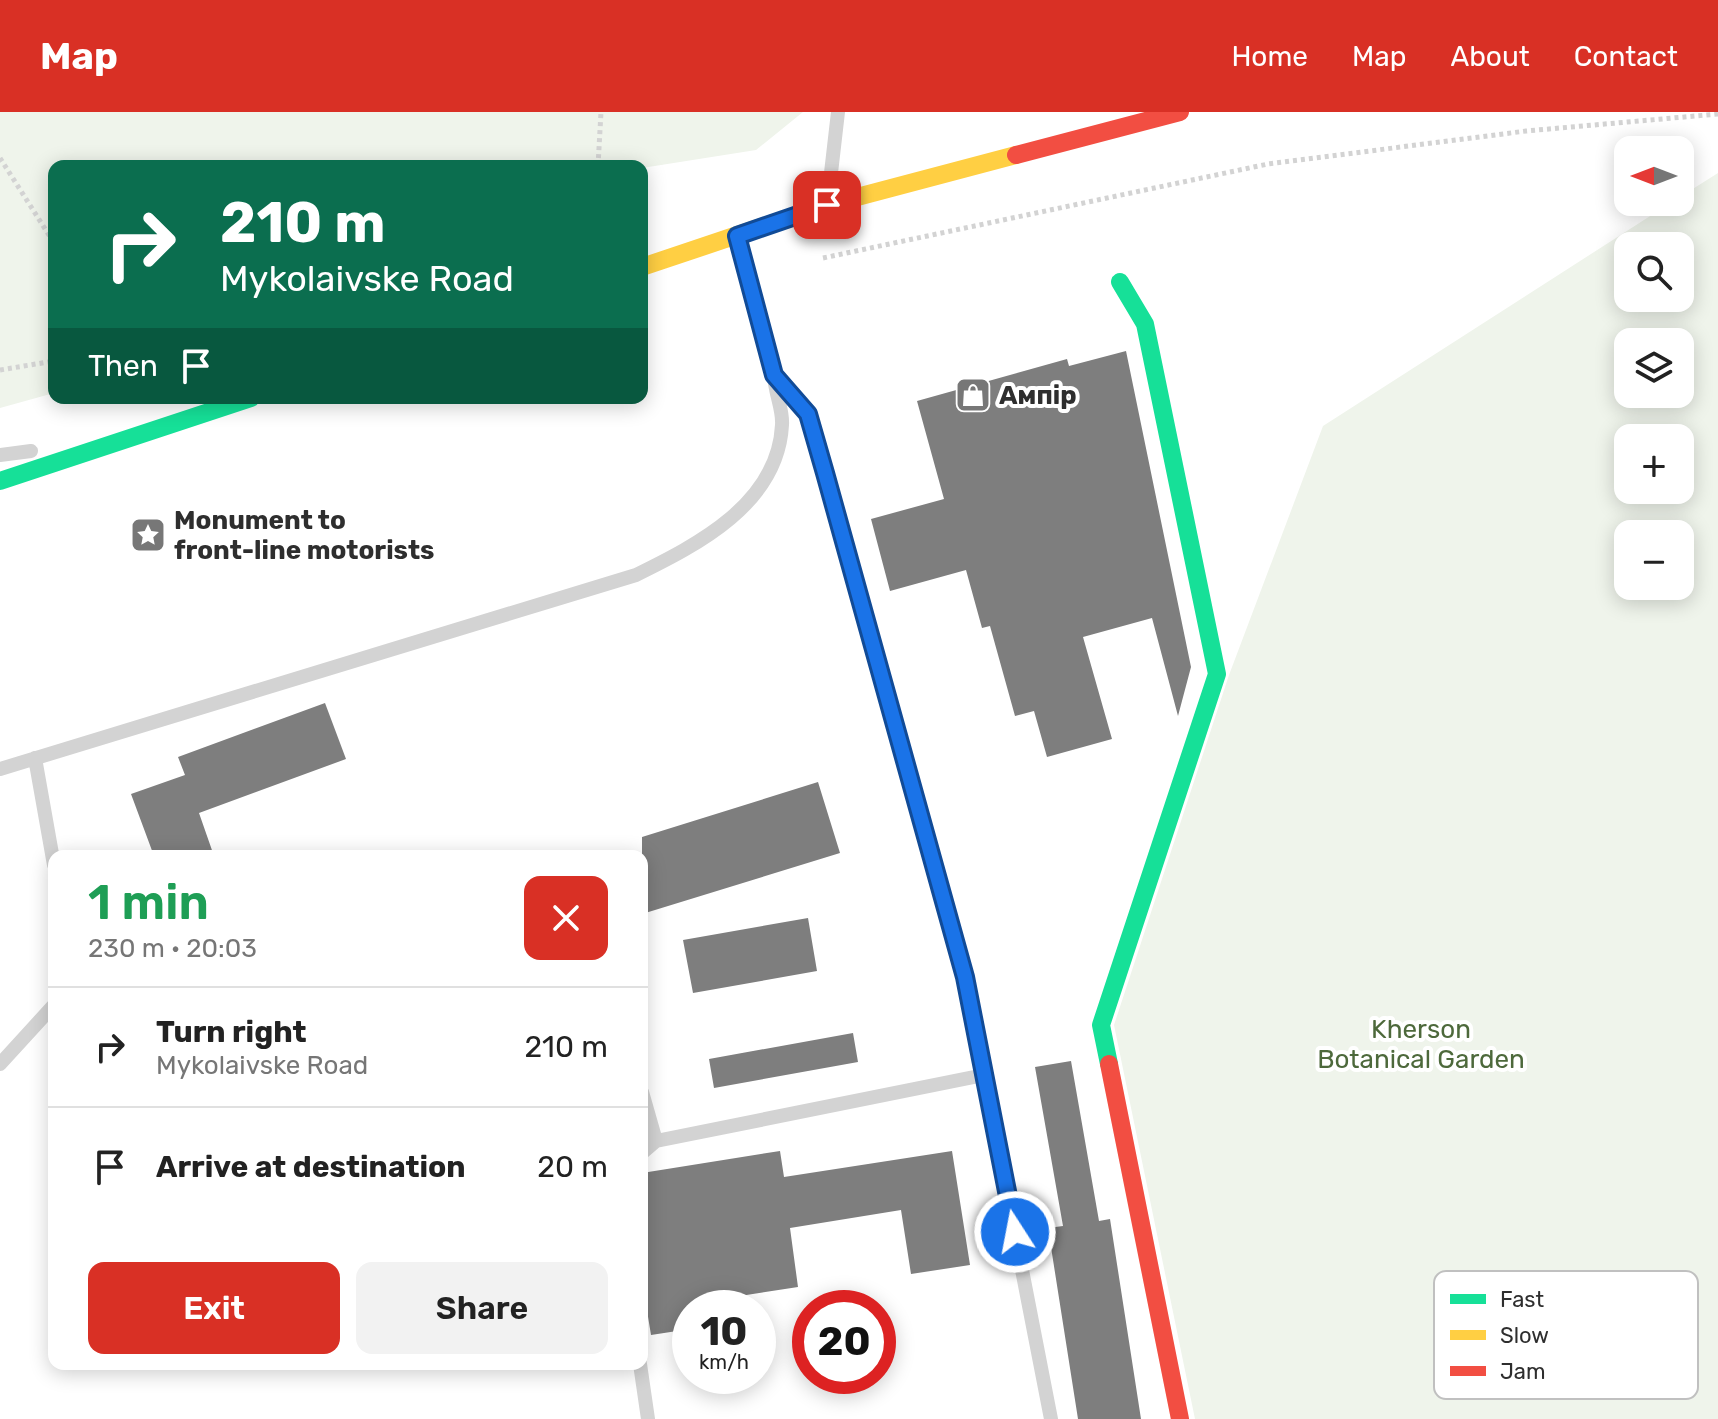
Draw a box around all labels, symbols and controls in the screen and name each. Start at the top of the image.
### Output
text: Map [40,33,118,79]
text: Home [1231,40,1308,73]
text: Map [1352,40,1406,73]
text: About [1450,40,1530,73]
text: Contact [1574,40,1678,73]
north arrow [1614,136,1694,216]
map controls [1614,136,1694,600]
pin [793,171,861,239]
icon: arrive [805,183,849,227]
text: 210 m [220,190,386,256]
icon: right [88,192,192,296]
button: search [1614,232,1694,312]
text: Mykolaivske Road [220,257,514,300]
button: layers [1614,328,1694,408]
icon: arrive [174,344,218,388]
text: Then [88,348,158,384]
shop icon: Ампір [954,376,992,414]
place label: Ампір [999,380,1077,411]
button: + [1614,424,1694,504]
place label: Monument to front-line motorists [174,505,434,566]
place icon: Monument to front-line motorists [129,516,167,554]
button: − [1614,520,1694,600]
text: 1 min [88,874,209,931]
button: close [524,876,608,960]
text: 230 m · 20:03 [88,933,257,964]
text: Turn right [156,1014,307,1050]
park label: Kherson Botanical Garden [1317,1014,1525,1075]
icon: right [88,1025,132,1069]
text: 210 m [524,1029,608,1065]
text: Mykolaivske Road [156,1050,368,1081]
icon: arrive [88,1145,132,1189]
text: Arrive at destination [156,1149,466,1185]
text: 20 m [537,1149,608,1185]
position arrow [973,1190,1057,1274]
button: Exit [88,1262,340,1354]
button: Share [356,1262,608,1354]
legend [1434,1271,1698,1399]
text: Fast [1500,1286,1545,1313]
speed limit sign: 20 [792,1290,896,1394]
text: 10 [700,1308,748,1355]
text: Slow [1500,1322,1549,1349]
text: km/h [699,1350,749,1374]
text: Jam [1500,1358,1546,1385]

